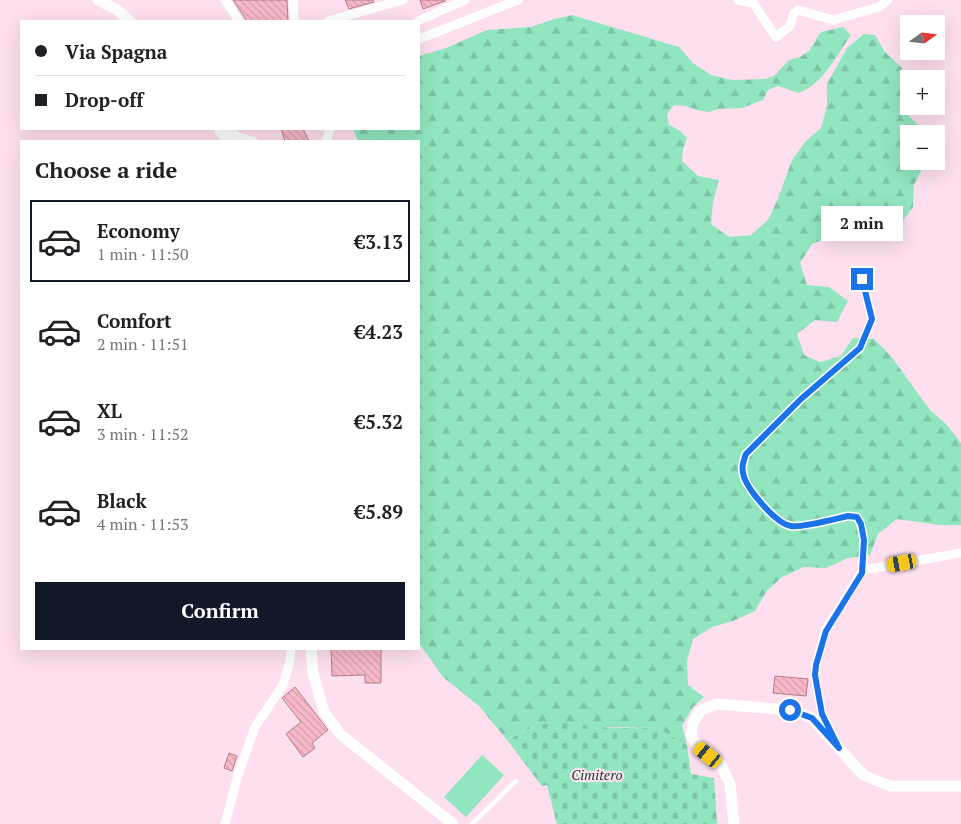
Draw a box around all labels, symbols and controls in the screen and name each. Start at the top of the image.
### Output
north arrow [900,15,945,60]
map controls [900,15,945,170]
text: Via Spagna [65,39,167,64]
button: + [900,70,945,115]
text: Drop-off [65,87,143,112]
button: − [900,125,945,170]
text: Choose a ride [35,155,177,184]
callout: 2 min [821,206,903,242]
text: 2 min [840,212,884,234]
text: Economy [97,218,180,243]
icon: car [37,219,82,264]
text: €3.13 [354,229,403,254]
text: 1 min · 11:50 [97,243,189,265]
route end [851,268,873,290]
text: Comfort [97,308,172,333]
icon: car [37,309,82,354]
text: €4.23 [354,319,403,344]
text: 2 min · 11:51 [97,333,189,355]
text: XL [97,398,122,423]
icon: car [37,399,82,444]
text: €5.32 [354,409,403,434]
text: 3 min · 11:52 [97,423,189,445]
text: Black [97,488,147,513]
icon: car [37,489,82,534]
text: €5.89 [354,499,403,524]
text: 4 min · 11:53 [97,513,189,535]
car [885,553,918,573]
button: Confirm [35,582,405,640]
route start [779,699,801,721]
car [691,740,724,770]
park label: Cimitero [571,765,623,784]

